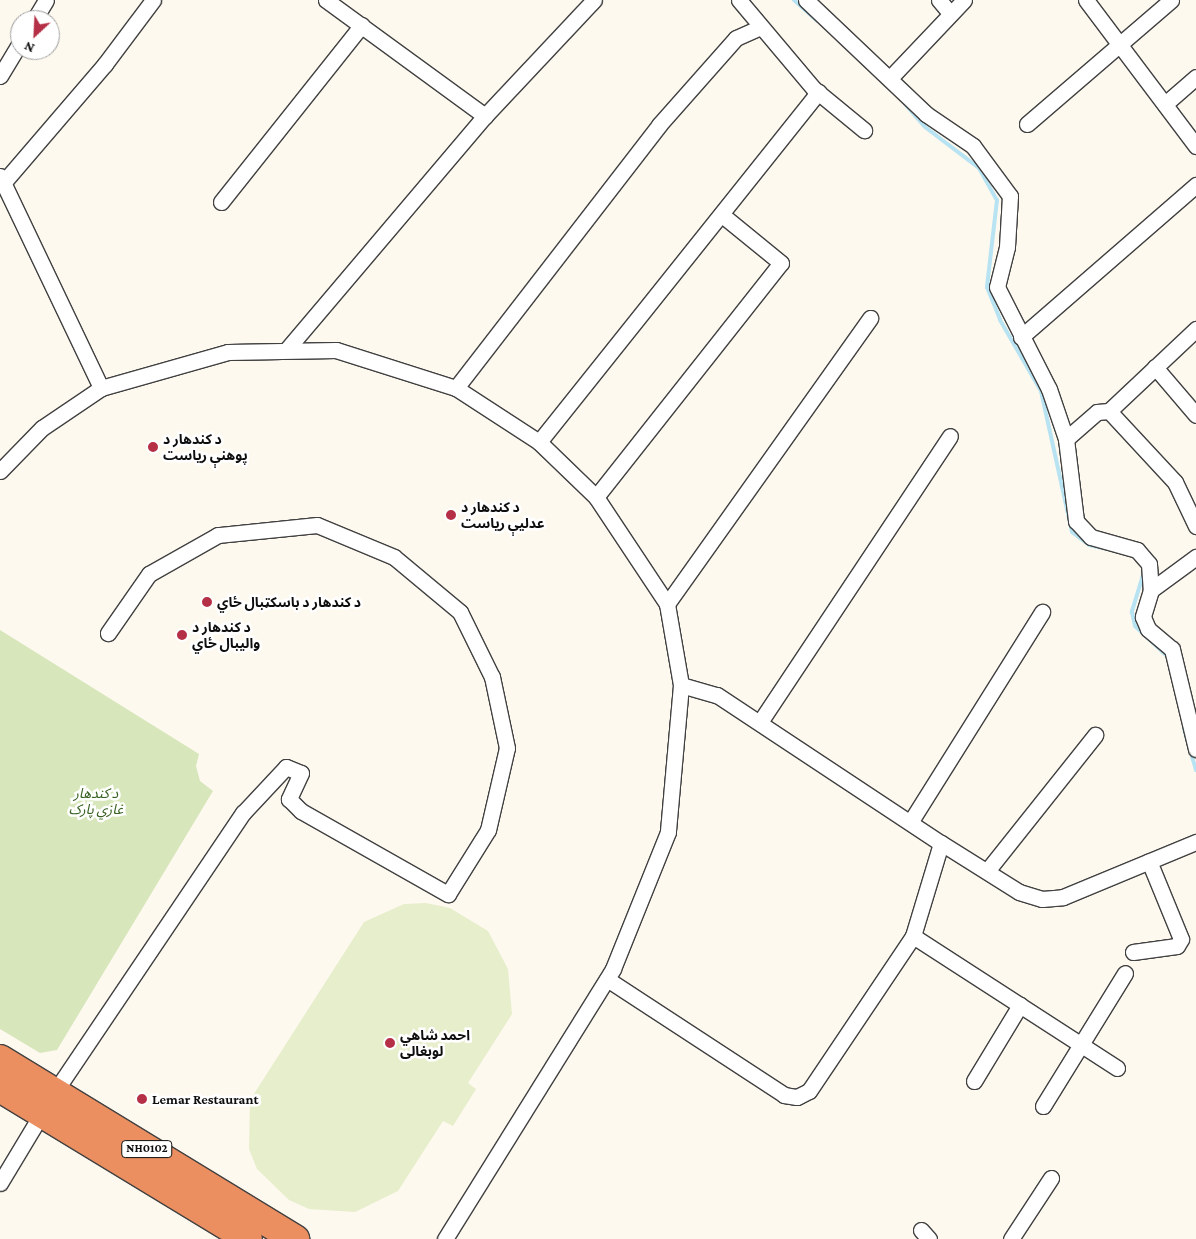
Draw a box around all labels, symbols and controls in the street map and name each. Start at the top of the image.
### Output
north arrow [10,10,60,60]
text: N [21,38,37,57]
place label: د کندهار د پوهنې رياست [163,431,248,464]
marker: د کندهار د پوهنې رياست [147,441,159,453]
place label: د کندهار د عدلیې رياست [461,499,545,532]
marker: د کندهار د عدلیې رياست [445,509,457,521]
place label: د کندهار د باسکټبال ځاي [217,594,361,610]
marker: د کندهار د باسکټبال ځاي [201,596,213,608]
place label: د کندهار د واليبال ځاي [192,619,260,652]
marker: د کندهار د واليبال ځاي [176,629,188,641]
park label: د کندهار غازي پارک [69,785,123,818]
place label: احمد شاهي لوبغالی [400,1027,470,1060]
marker: احمد شاهي لوبغالی [384,1037,396,1049]
place label: Lemar Restaurant [152,1091,259,1107]
marker: Lemar Restaurant [136,1093,148,1105]
road number: NH0102 [121,1140,173,1158]

